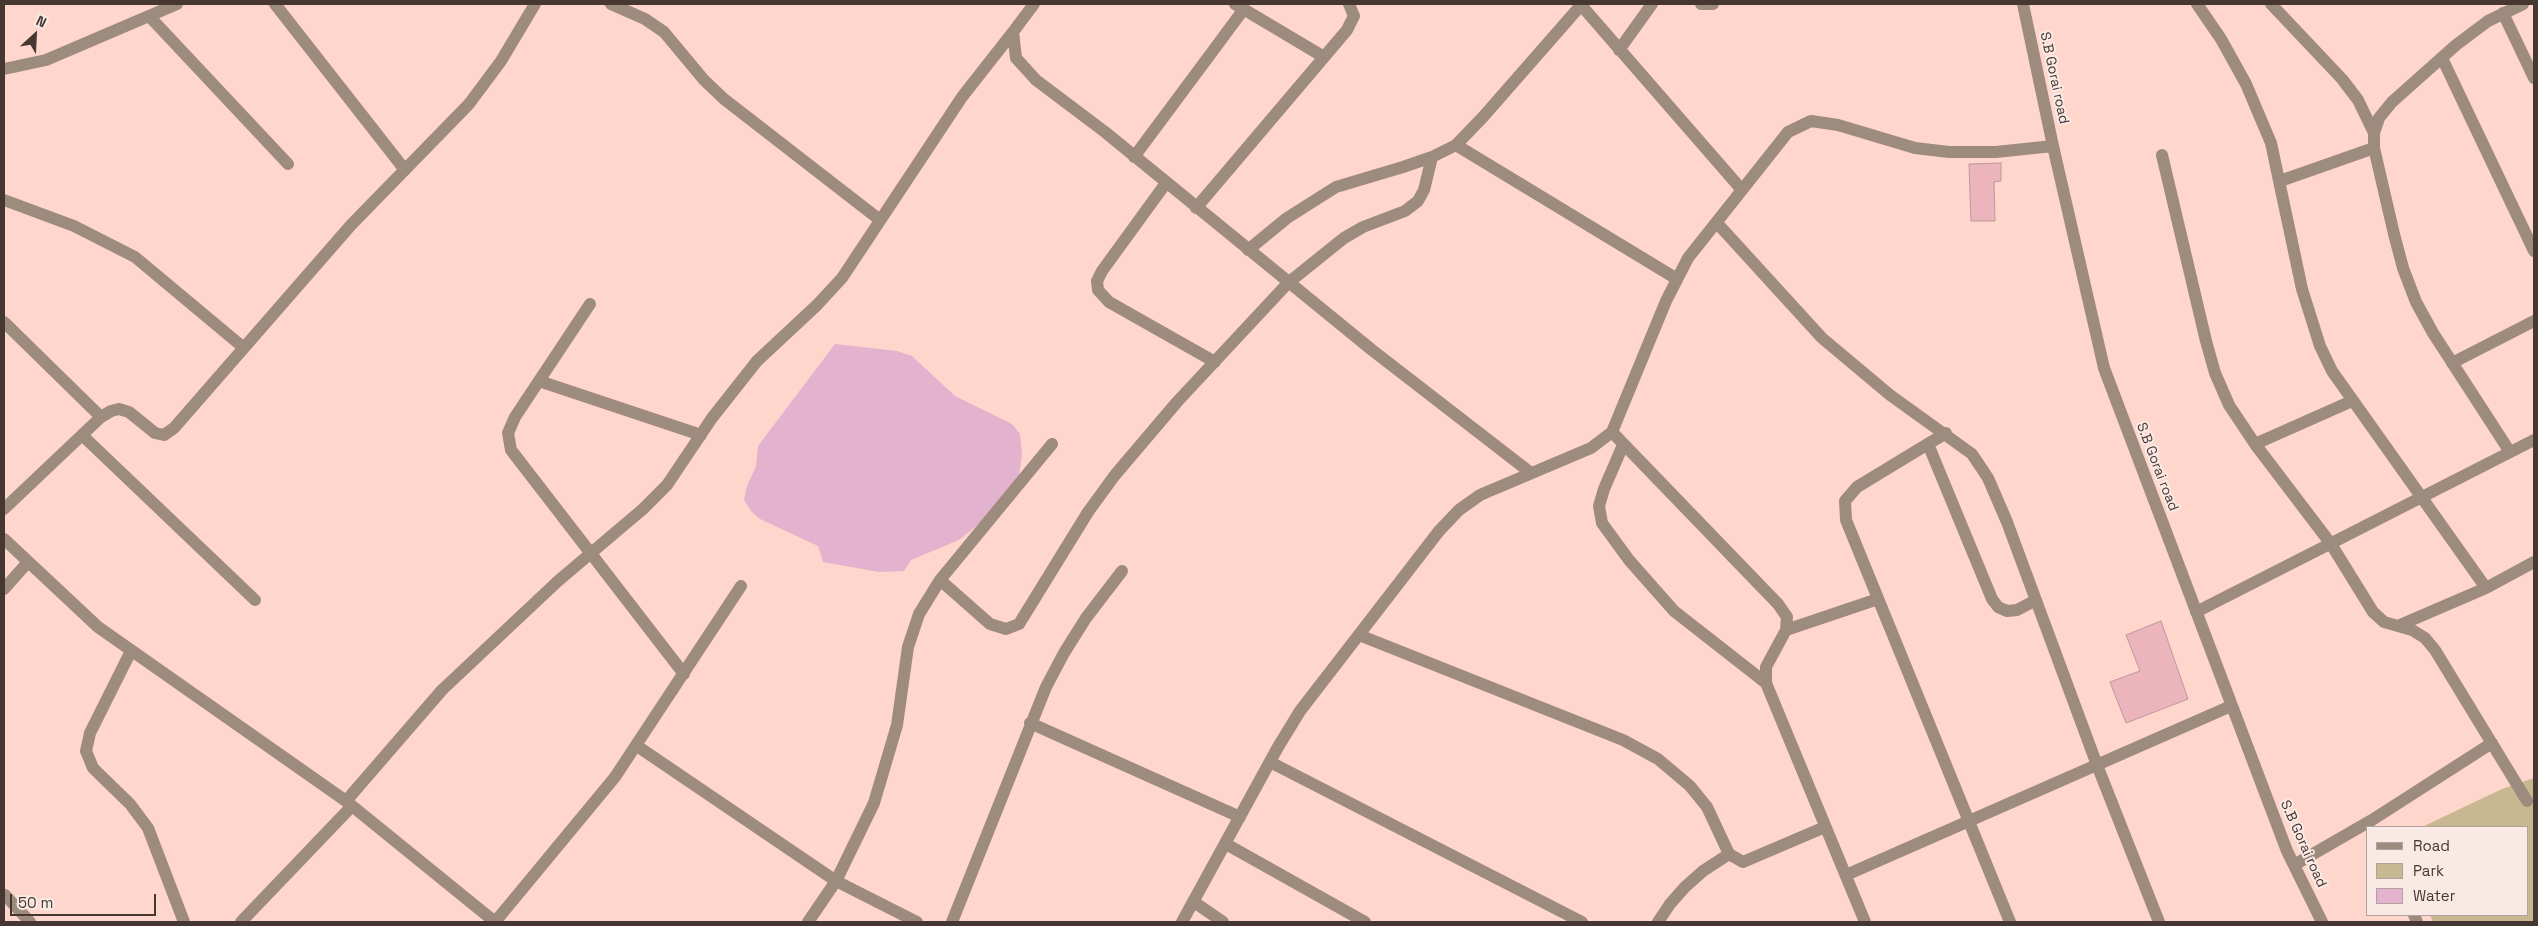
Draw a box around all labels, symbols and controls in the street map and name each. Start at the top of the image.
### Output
north arrow [10,10,60,60]
text: N [33,11,49,32]
street label: S.B Gorai road [2036,31,2072,125]
street label: S.B Gorai road [2132,420,2182,514]
street label: S.B Gorai road [2276,798,2330,890]
legend [2366,826,2528,916]
text: Road [2413,836,2450,855]
text: Park [2413,861,2444,880]
scale bar [12,884,159,916]
text: Water [2413,886,2455,905]
text: 50 m [18,893,53,912]

